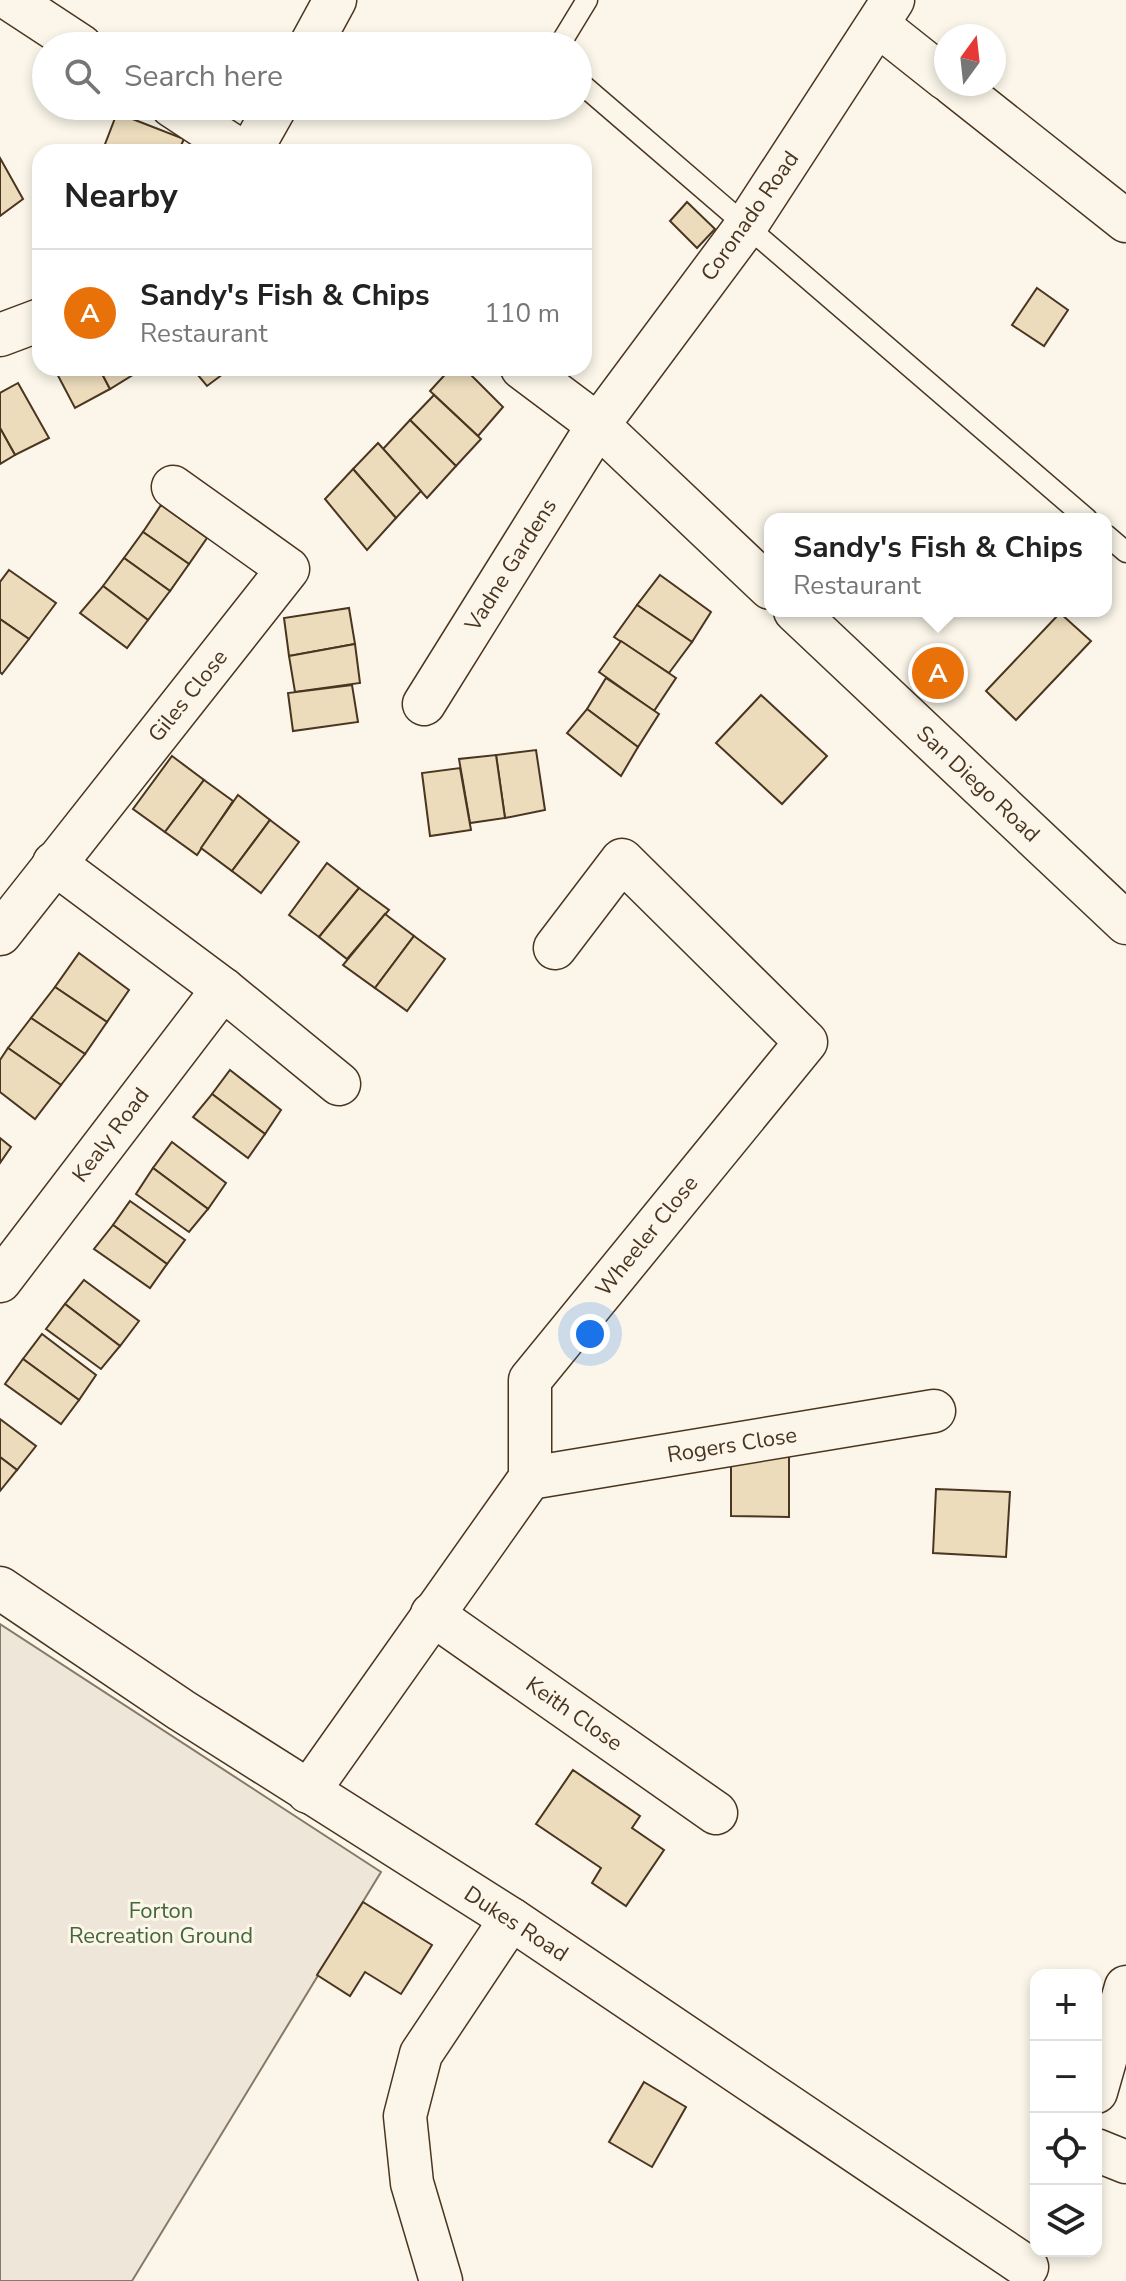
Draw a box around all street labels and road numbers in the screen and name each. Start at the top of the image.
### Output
street label: Coronado Road [694,145,806,287]
street label: Vadne Gardens [458,493,564,638]
street label: Giles Close [141,643,235,749]
street label: San Diego Road [910,719,1046,849]
street label: Kealy Road [66,1082,156,1188]
street label: Wheeler Close [589,1169,705,1303]
street label: Rogers Close [665,1420,799,1470]
street label: Keith Close [520,1670,628,1758]
street label: Dukes Road [458,1879,574,1969]

